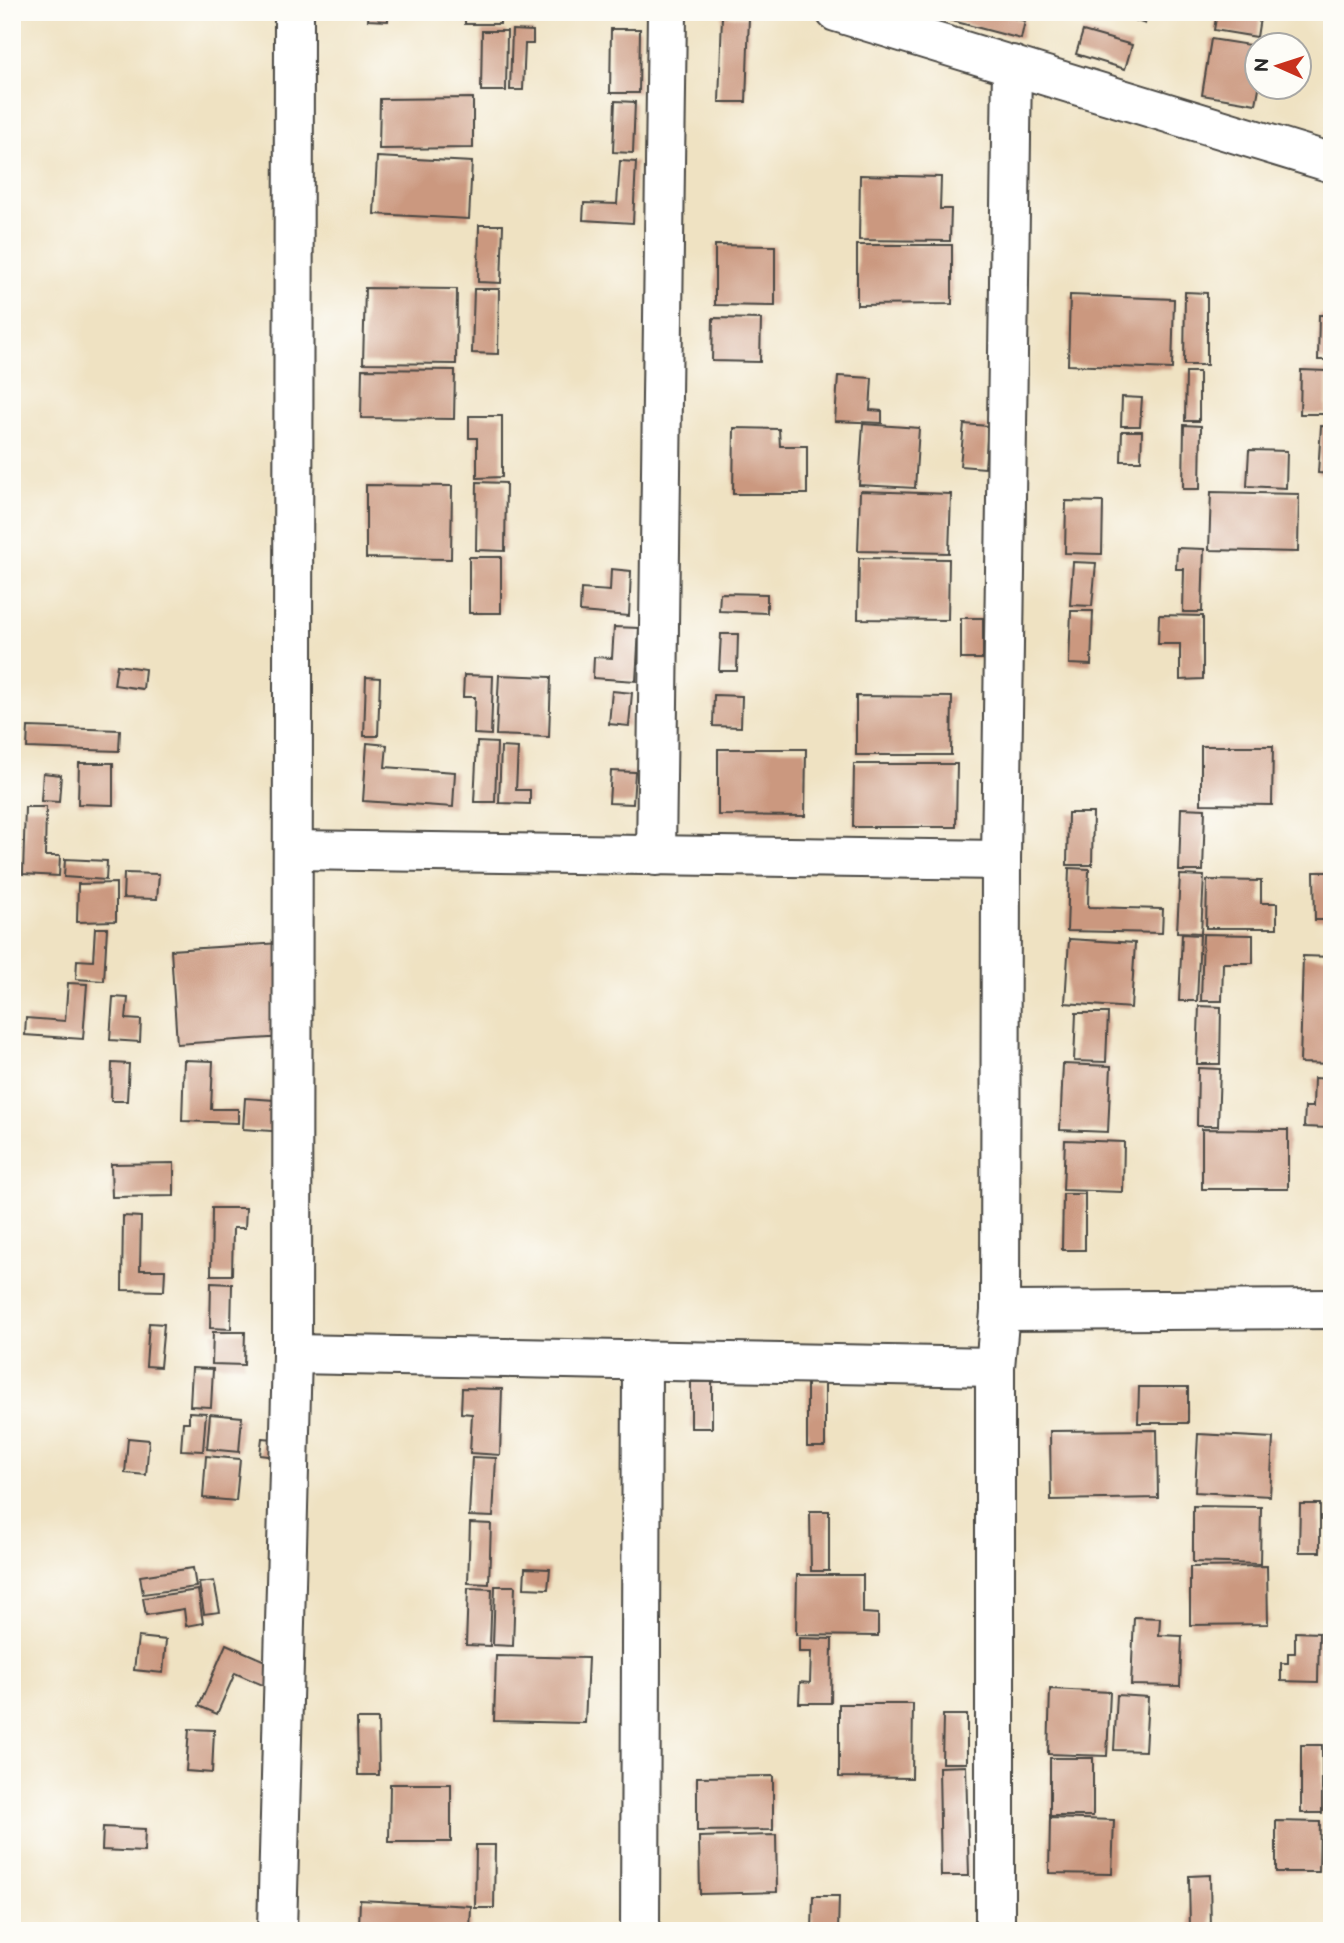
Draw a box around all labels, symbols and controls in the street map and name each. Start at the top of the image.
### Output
north arrow [1242,32,1312,102]
text: N [1251,57,1274,73]

